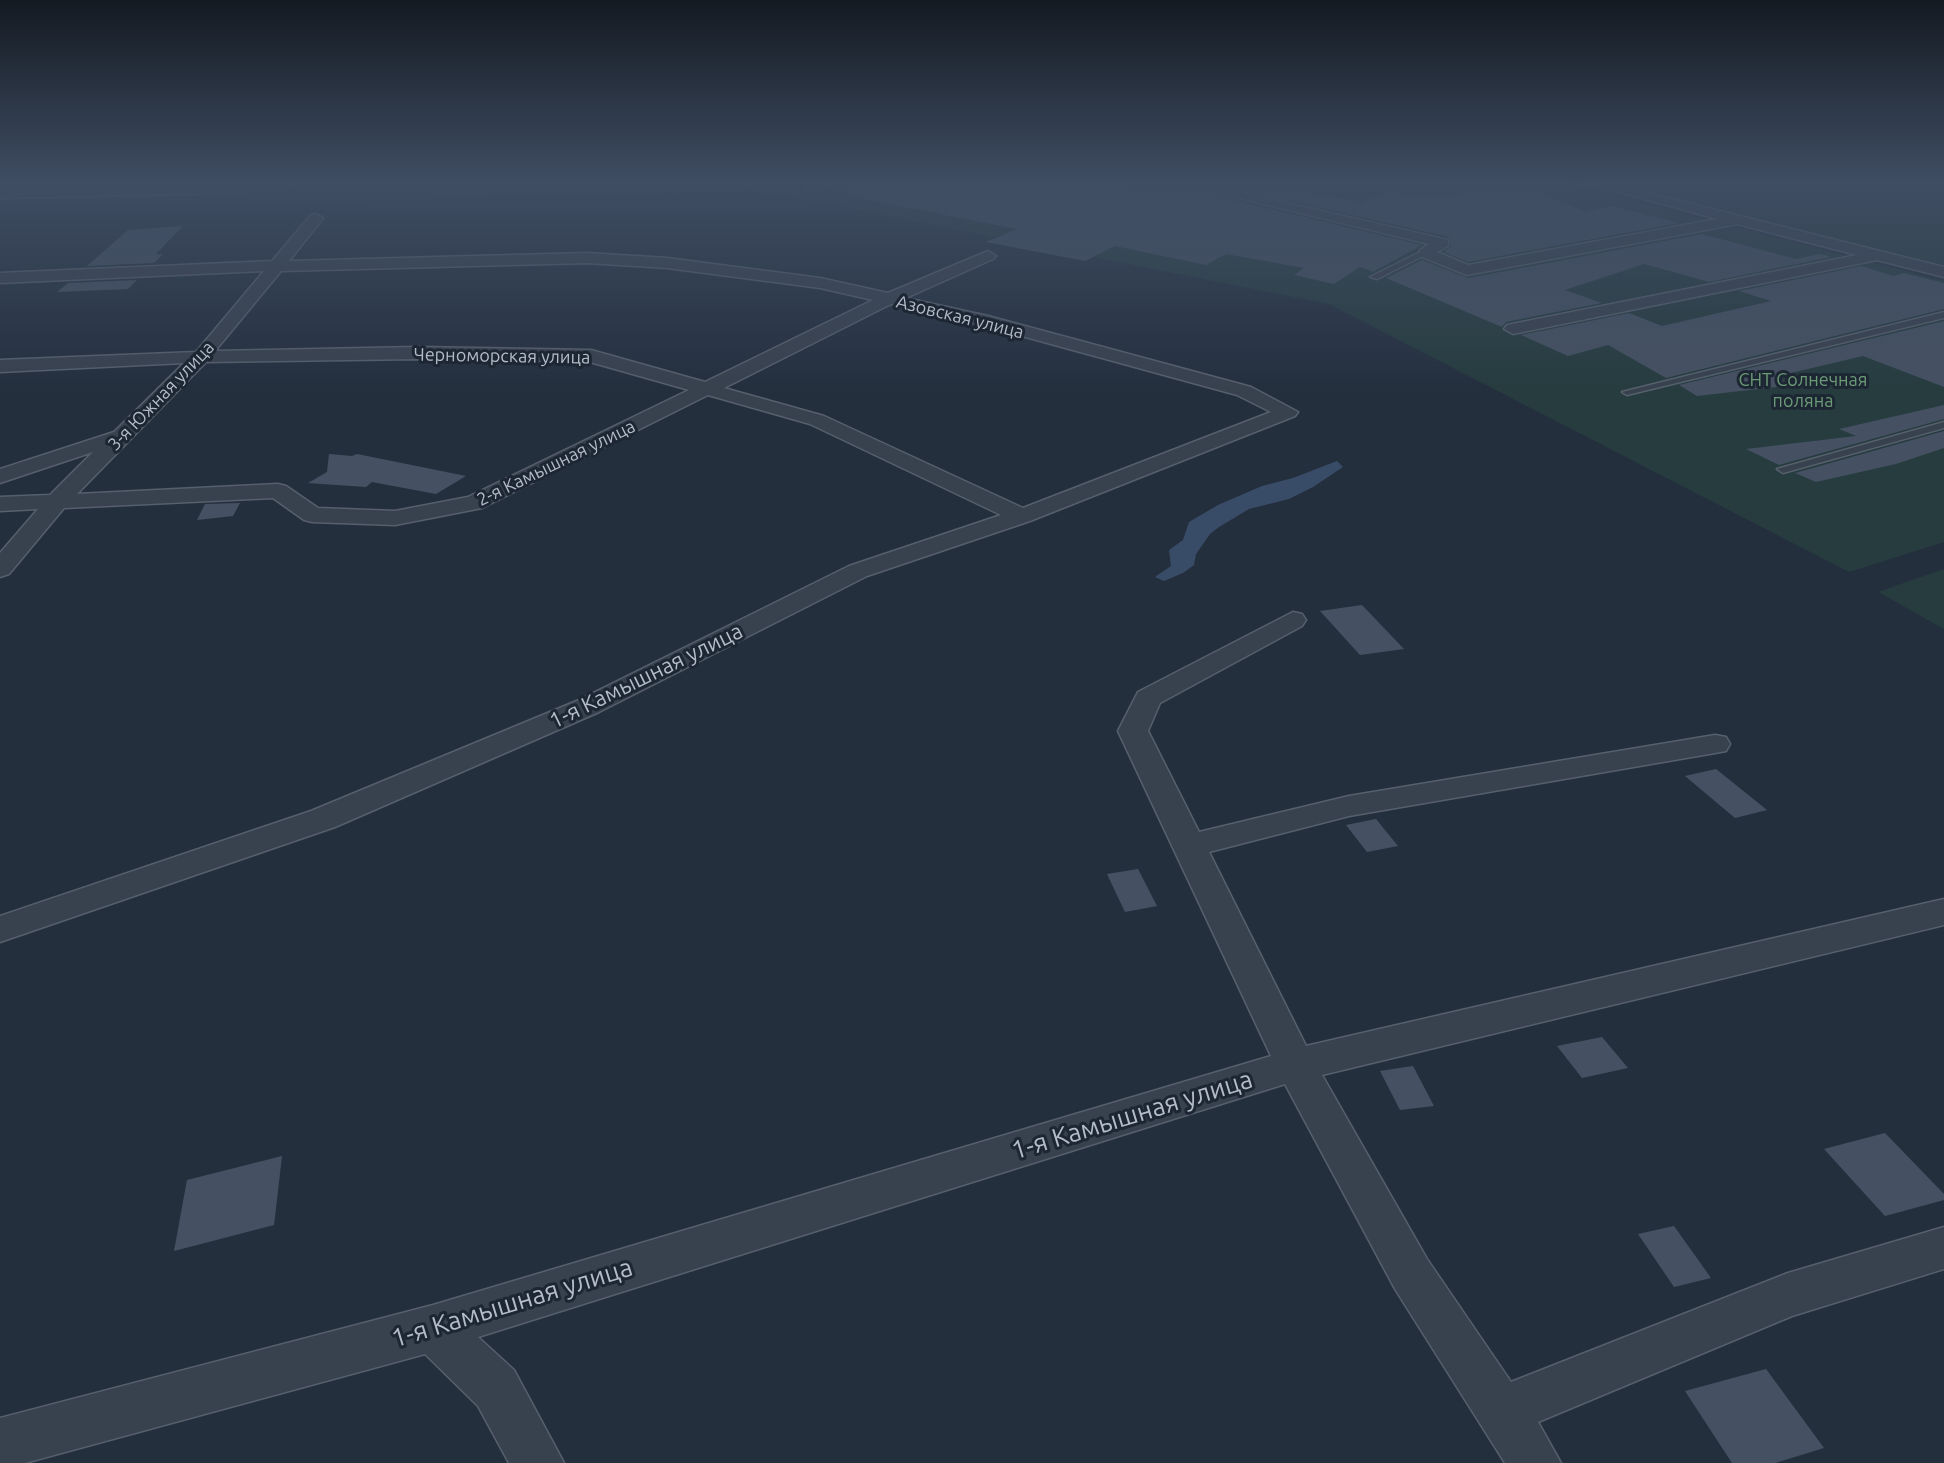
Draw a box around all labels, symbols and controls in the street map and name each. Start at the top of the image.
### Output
street label: Азовская улица [894,291,1026,343]
street label: 3-я Южная улица [103,337,219,455]
street label: Черноморская улица [413,344,591,368]
park label: СНТ Солнечная поляна [1738,369,1868,412]
street label: 2-я Камышная улица [473,415,639,511]
street label: 1-я Камышная улица [545,618,747,734]
street label: 1-я Камышная улица [1008,1063,1256,1167]
street label: 1-я Камышная улица [388,1251,636,1355]

